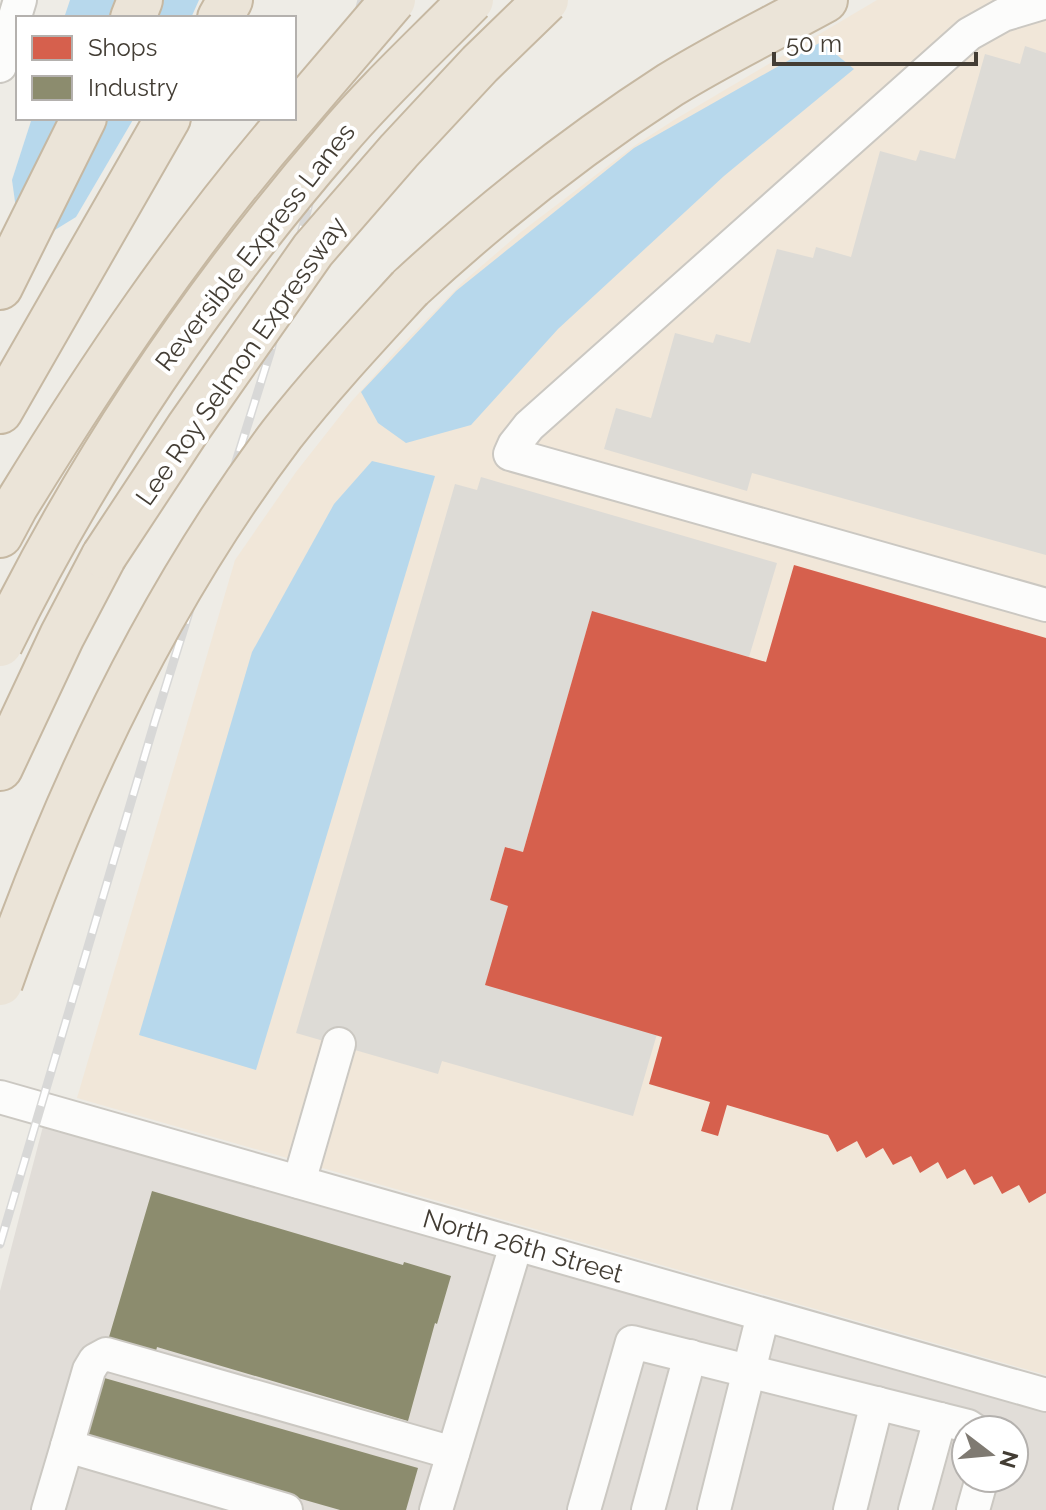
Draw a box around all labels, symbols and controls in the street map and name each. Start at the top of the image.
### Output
legend [16,16,296,120]
scale bar [774,16,976,66]
text: 50 m [786,29,842,58]
text: Shops [88,33,157,62]
text: Industry [88,73,178,102]
street label: Reversible Express Lanes [149,117,361,377]
street label: Lee Roy Selmon Expressway [130,211,352,511]
street label: North 26th Street [419,1203,627,1289]
north arrow [950,1414,1030,1494]
text: N [994,1448,1024,1471]

